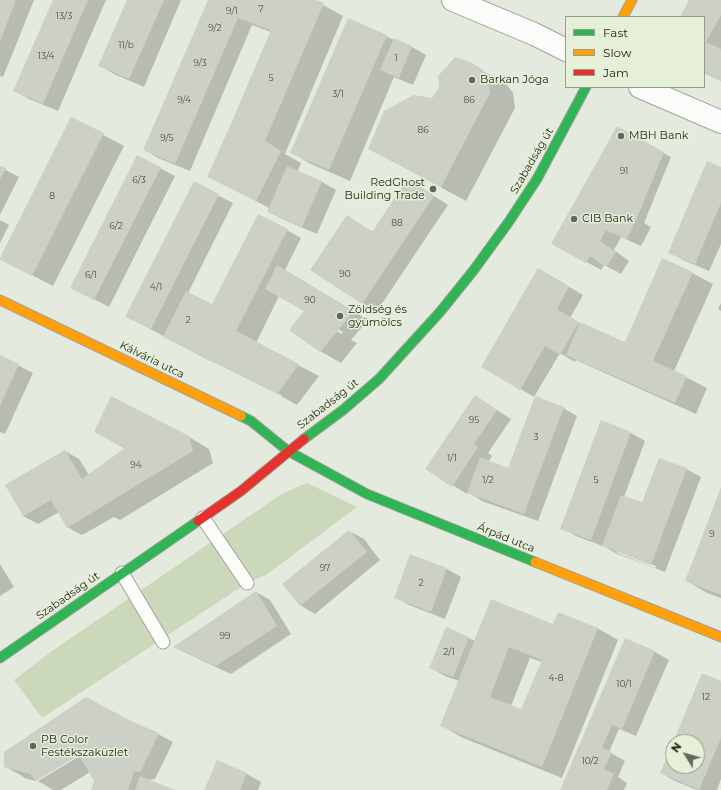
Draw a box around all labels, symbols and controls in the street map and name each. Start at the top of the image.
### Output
house number: 7 [258,4,264,14]
house number: 9/1 [226,6,238,16]
house number: 13/3 [56,11,72,21]
legend [565,16,705,88]
house number: 9/2 [208,23,222,33]
text: Fast [603,25,628,40]
house number: 11/b [118,40,134,50]
text: Slow [603,45,632,60]
house number: 13/4 [38,51,54,61]
house number: 1 [394,53,398,63]
house number: 9/3 [193,58,207,68]
text: Jam [603,65,629,80]
house number: 5 [268,73,274,83]
place label: Barkan Jóga [480,73,549,87]
marker: Barkan Jóga [467,75,477,85]
house number: 3/1 [332,89,344,99]
house number: 9/4 [177,95,191,105]
house number: 86 [463,95,475,105]
house number: 86 [417,125,429,135]
street label: Szabadság út [508,125,556,197]
place label: MBH Bank [629,129,688,143]
marker: MBH Bank [616,131,626,141]
house number: 9/5 [160,133,174,143]
house number: 91 [620,166,628,176]
house number: 6/3 [132,175,146,185]
place label: RedGhost Building Trade [344,176,425,202]
marker: RedGhost Building Trade [428,184,438,194]
house number: 8 [49,191,55,201]
place label: CIB Bank [582,212,633,226]
marker: CIB Bank [569,214,579,224]
house number: 88 [391,218,403,228]
house number: 6/2 [109,221,123,231]
house number: 90 [339,269,351,279]
house number: 6/1 [85,270,97,280]
house number: 4/1 [150,282,162,292]
house number: 90 [304,295,316,305]
place label: Zöldség és gyümölcs [348,303,407,329]
marker: Zöldség és gyümölcs [335,311,345,321]
house number: 2 [185,315,191,325]
street label: Kálvária utca [117,339,187,381]
street label: Szabadság út [295,376,361,432]
house number: 95 [469,415,479,425]
house number: 3 [533,432,539,442]
house number: 1/1 [447,453,457,463]
house number: 94 [130,460,142,470]
house number: 1/2 [482,475,494,485]
house number: 5 [593,475,599,485]
street label: Árpád utca [475,520,537,556]
house number: 9 [709,529,715,539]
house number: 97 [320,563,330,573]
street label: Szabadság út [34,569,102,623]
house number: 2 [418,578,424,588]
house number: 99 [220,631,230,641]
house number: 2/1 [443,647,455,657]
house number: 4-8 [548,673,564,683]
house number: 10/1 [616,679,632,689]
house number: 12 [702,692,710,702]
place label: PB Color Festékszaküzlet [41,733,128,759]
north arrow [665,734,705,774]
text: N [668,740,684,755]
marker: PB Color Festékszaküzlet [28,741,38,751]
house number: 10/2 [581,756,599,766]

